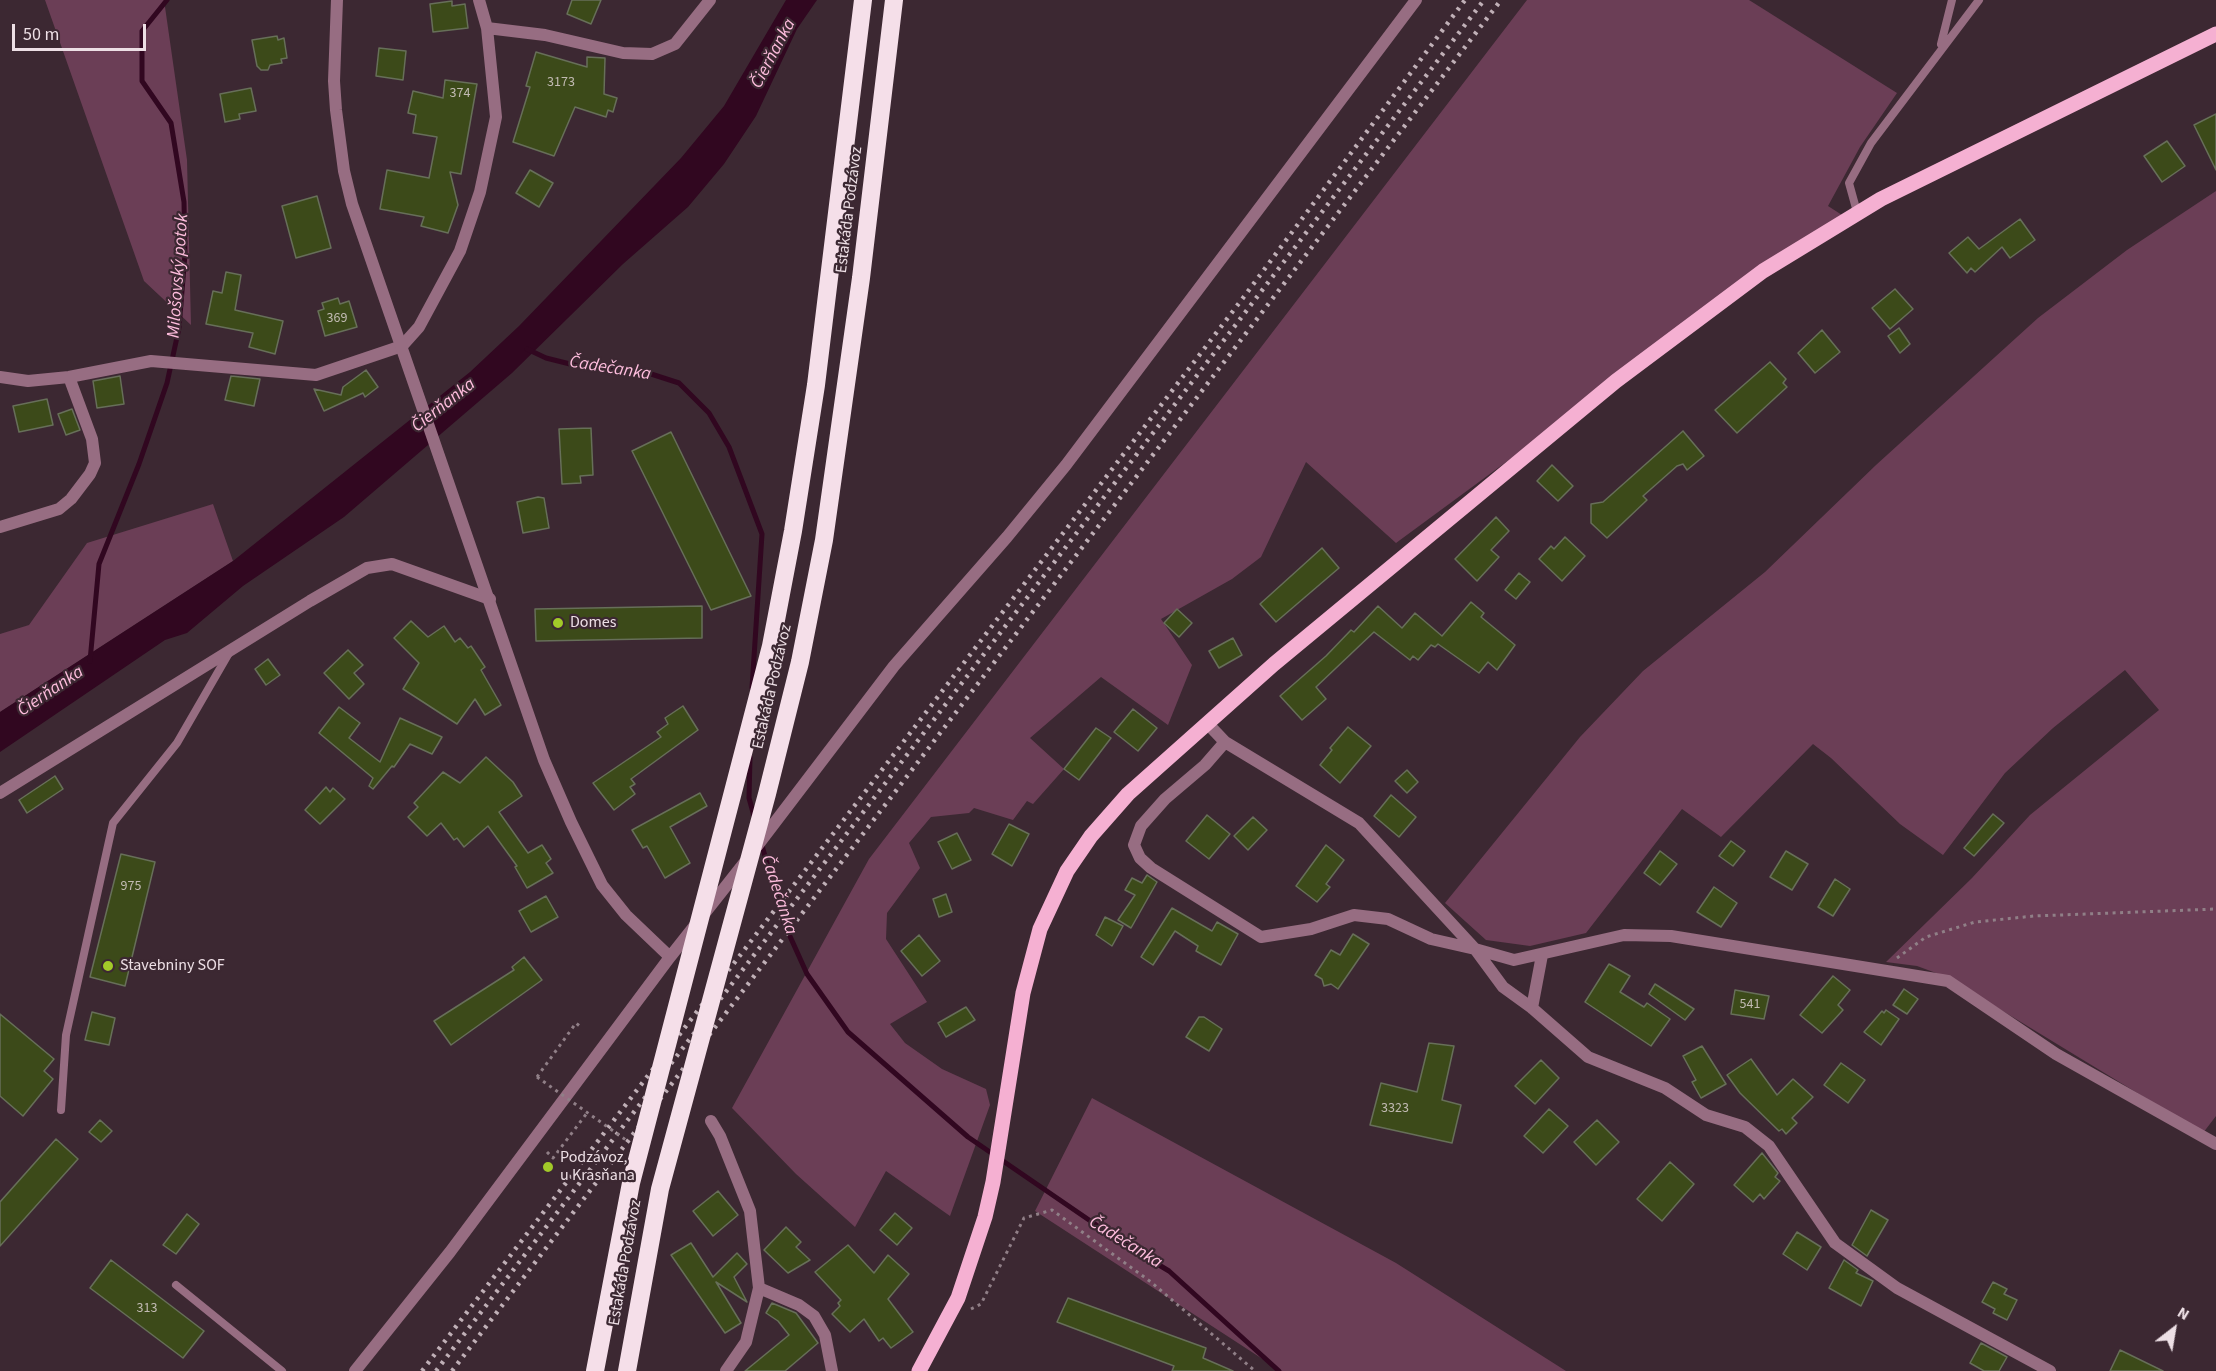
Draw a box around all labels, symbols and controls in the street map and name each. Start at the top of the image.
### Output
scale bar [15,12,148,50]
water label: Čierňanka [747,16,801,92]
text: 50 m [23,22,59,47]
house number: 3173 [547,75,575,91]
house number: 374 [450,86,470,102]
street label: Estakáda Podzávoz [833,146,867,274]
water label: Milošovský potok [164,213,194,339]
house number: 369 [327,311,347,327]
water label: Čadečanka [568,352,652,386]
water label: Čierňanka [408,374,480,438]
place label: Domes [570,613,616,633]
marker: Domes [551,616,565,630]
street label: Estakáda Podzávoz [749,623,797,751]
water label: Čierňanka [14,662,88,722]
water label: Čadečanka [755,852,801,938]
house number: 975 [121,879,141,895]
place label: Stavebniny SOF [120,956,225,976]
marker: Stavebniny SOF [101,959,115,973]
house number: 541 [1740,997,1760,1013]
house number: 3323 [1381,1101,1409,1117]
place label: Podzávoz, u Krasňana [560,1148,635,1186]
marker: Podzávoz, u Krasňana [541,1160,555,1174]
street label: Estakáda Podzávoz [605,1199,647,1327]
water label: Čadečanka [1084,1212,1166,1274]
north arrow [2144,1299,2204,1359]
house number: 313 [137,1301,157,1317]
text: N [2173,1301,2193,1326]

